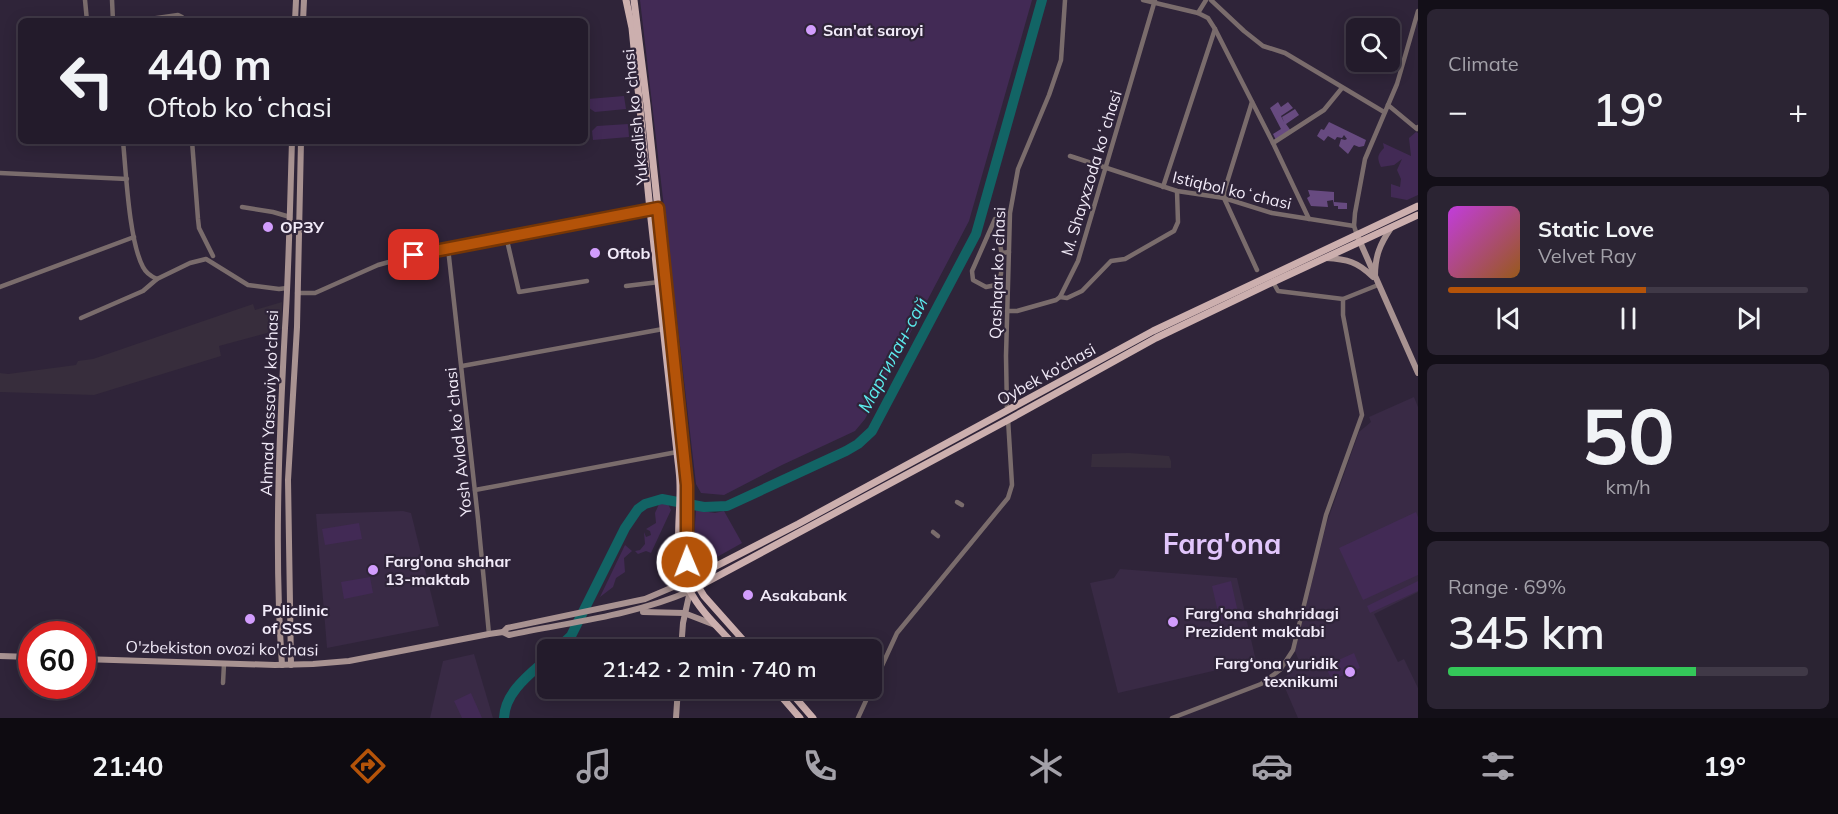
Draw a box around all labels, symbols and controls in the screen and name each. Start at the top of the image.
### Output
map controls [1346,18,1400,72]
button: search [1346,18,1400,72]
place label: San'at saroyi [823,20,923,40]
marker: San'at saroyi [804,23,818,37]
text: 440 m [147,38,272,91]
icon: left [48,42,126,120]
street label: Yuksalish koʻchasi [618,48,652,187]
text: Climate [1448,51,1519,76]
text: 19° [1593,81,1663,137]
street label: M. Shayxzoda koʻchasi [1056,88,1126,258]
text: Oftob koʻchasi [147,90,332,124]
text: − [1448,90,1468,131]
text: + [1788,90,1808,131]
street label: Istiqbol koʻchasi [1171,167,1293,213]
street label: Qashqar koʻchasi [985,207,1009,339]
text: Static Love [1538,215,1654,243]
place label: ОРЗУ [280,217,325,237]
marker: ОРЗУ [261,220,275,234]
pin [388,229,439,280]
icon: arrive [397,238,430,271]
place label: Oftob [607,243,650,263]
text: Velvet Ray [1538,243,1636,268]
marker: Oftob [588,246,602,260]
water label: Маргилан-сай [853,293,933,416]
icon: previous [1492,302,1525,335]
icon: pause [1612,302,1645,335]
icon: next [1732,302,1765,335]
street label: Ahmad Yassaviy ko'chasi [256,310,282,496]
street label: Oybek ko‘chasi [993,339,1099,409]
street label: Yosh Avlod koʻchasi [440,367,476,518]
text: 50 [1581,386,1675,484]
text: km/h [1605,474,1651,499]
district label: Farg'ona [1163,526,1281,561]
position arrow [655,530,719,594]
place label: Farg'ona shahar 13-maktab [385,551,511,589]
marker: Farg'ona shahar 13-maktab [366,563,380,577]
text: Range · 69% [1448,574,1566,599]
place label: Asakabank [760,585,848,605]
marker: Asakabank [741,588,755,602]
place label: Policlinic of SSS [262,600,328,638]
place label: Farg'ona shahridagi Prezident maktabi [1185,603,1339,641]
text: 345 km [1448,604,1605,660]
marker: Policlinic of SSS [243,612,257,626]
marker: Farg'ona shahridagi Prezident maktabi [1166,615,1180,629]
speed limit sign: 60 [18,621,96,699]
street label: O'zbekiston ovozi ko'chasi [125,636,319,660]
place label: Farg‘ona yuridik texnikumi [1215,653,1339,691]
text: 21:42 · 2 min · 740 m [602,655,817,683]
marker: Farg‘ona yuridik texnikumi [1343,665,1357,679]
icon: directions [347,745,389,787]
icon: music [573,745,615,787]
icon: phone [799,745,841,787]
icon: climate [1025,745,1067,787]
icon: car [1251,745,1293,787]
icon: filters [1477,745,1519,787]
text: 21:40 [92,749,163,783]
text: 19° [1703,749,1746,783]

